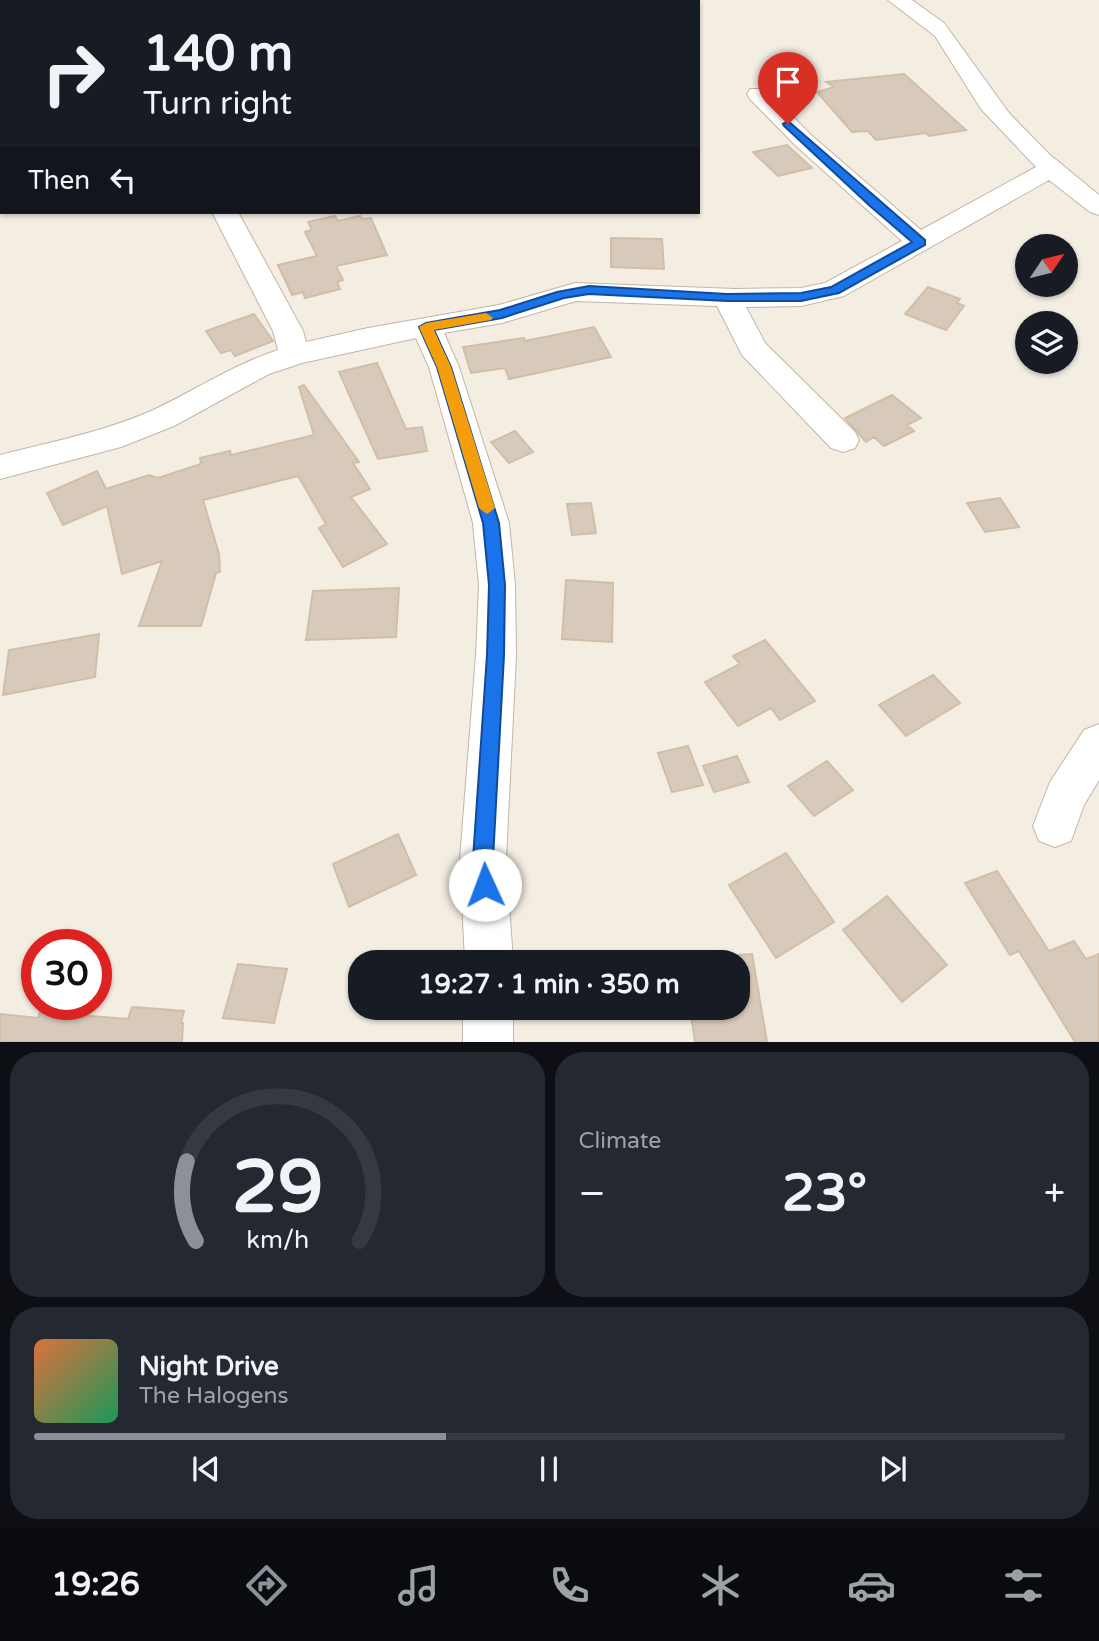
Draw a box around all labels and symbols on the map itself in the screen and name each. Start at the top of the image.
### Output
pin [758,52,818,124]
north arrow [1015,234,1078,298]
position arrow [448,848,522,922]
speed limit sign: 30 [21,929,112,1020]

